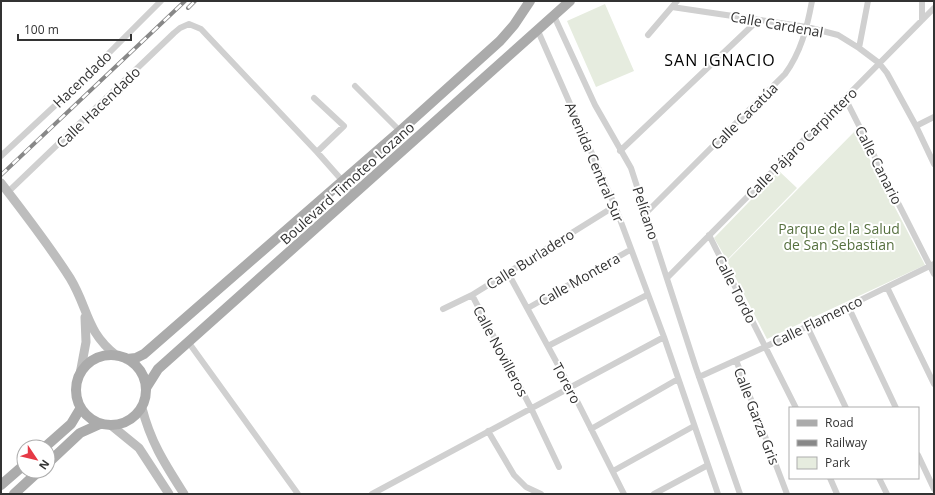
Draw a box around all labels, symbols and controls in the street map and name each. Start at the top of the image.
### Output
street label: Calle Cardenal [729,6,825,42]
scale bar [18,16,131,42]
text: 100 m [24,21,59,38]
street label: Hacendado [49,46,115,112]
district label: SAN IGNACIO [664,49,776,71]
street label: Calle Hacendado [52,62,144,152]
street label: Calle Cacatúa [706,78,782,154]
street label: Calle Pájaro Carpintero [741,83,861,203]
street label: Avenida Central Sur [561,99,629,225]
street label: Boulevard Timoteo Lozano [276,117,418,249]
street label: Calle Canario [851,122,907,208]
street label: Pelícano [628,184,664,242]
park label: Parque de la Salud de San Sebastian [778,219,900,254]
street label: Calle Burladero [482,224,578,294]
street label: Calle Montera [535,248,623,310]
street label: Calle Tordo [711,252,761,326]
street label: Calle Flamenco [769,291,865,351]
street label: Calle Novilleros [469,302,533,400]
street label: Torero [548,359,586,407]
street label: Calle Garza Gris [730,365,784,468]
legend [789,407,919,479]
text: Road [825,414,854,431]
text: Railway [825,434,868,451]
north arrow [16,439,56,479]
text: Park [825,454,851,471]
text: N [36,457,53,473]

